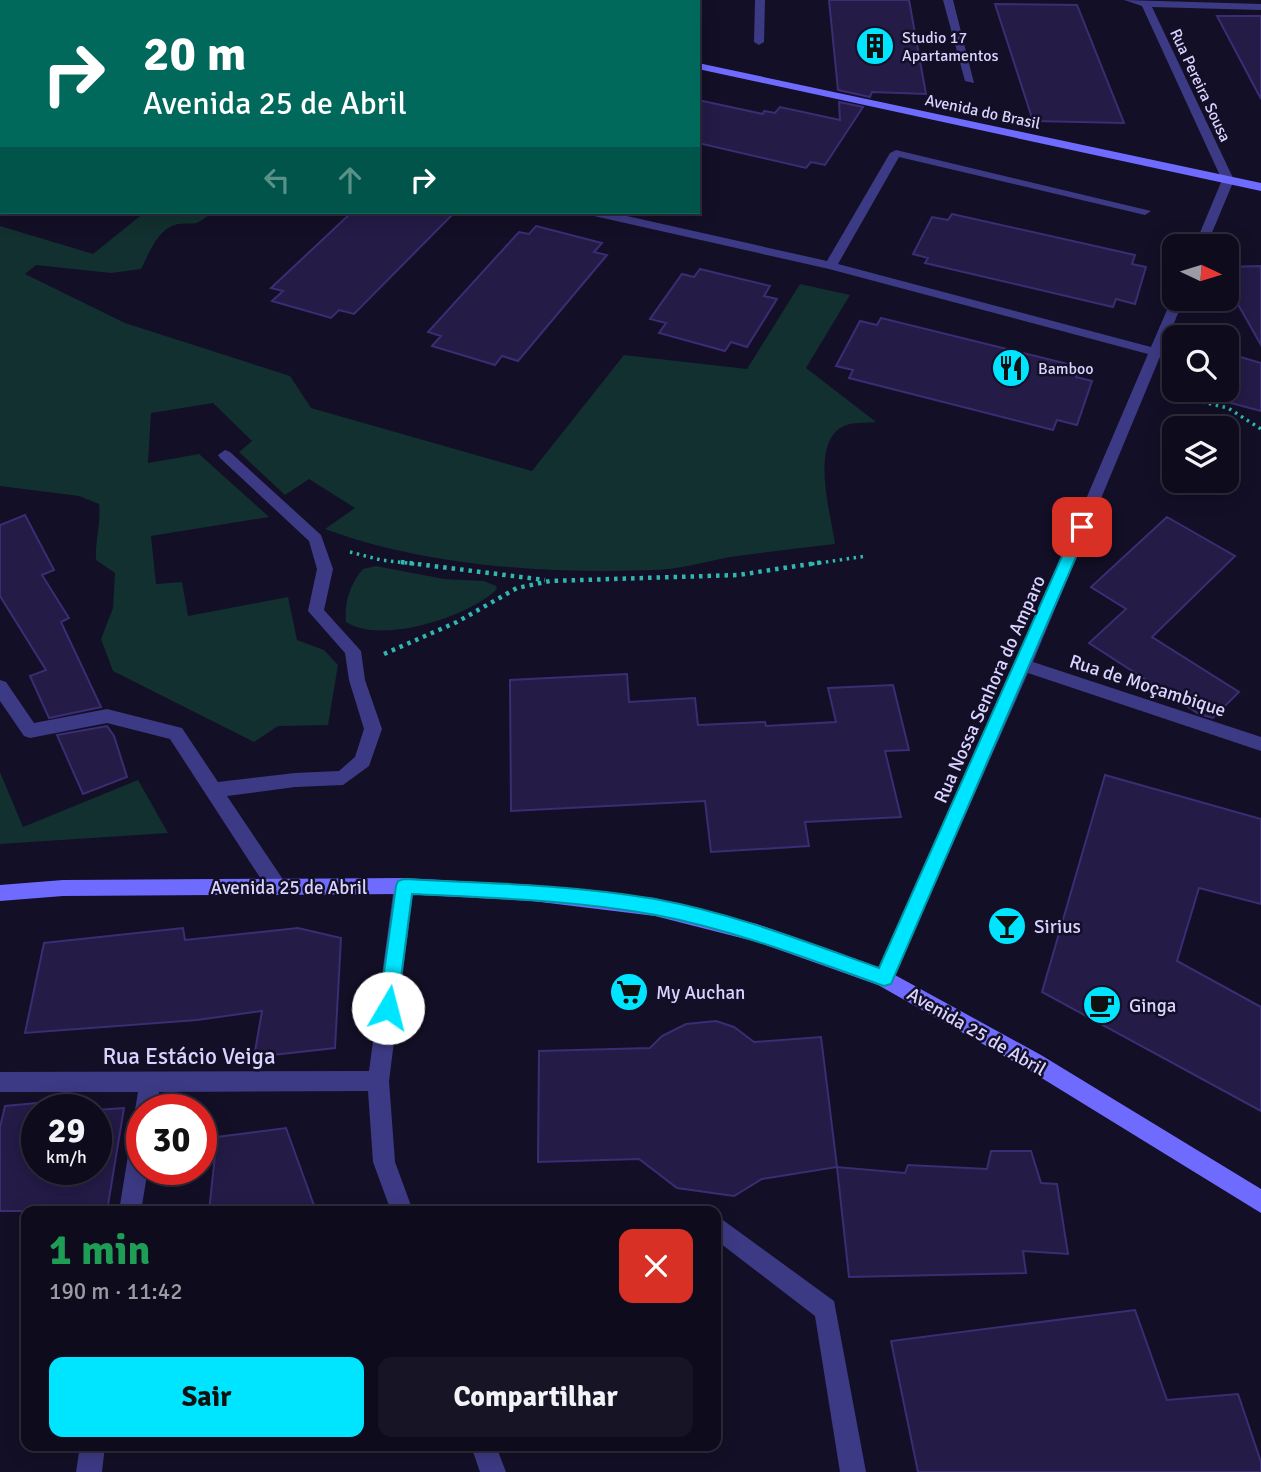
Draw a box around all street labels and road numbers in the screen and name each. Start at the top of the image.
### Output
street label: Rua Pereira Sousa [1165,26,1235,145]
street label: Avenida do Brasil [923,90,1043,134]
street label: Rua Nossa Senhora do Amparo [929,572,1051,807]
street label: Rua de Moçambique [1066,649,1229,723]
street label: Avenida 25 de Abril [211,876,367,900]
street label: Avenida 25 de Abril [903,982,1050,1081]
street label: Rua Estácio Veiga [102,1042,276,1071]

